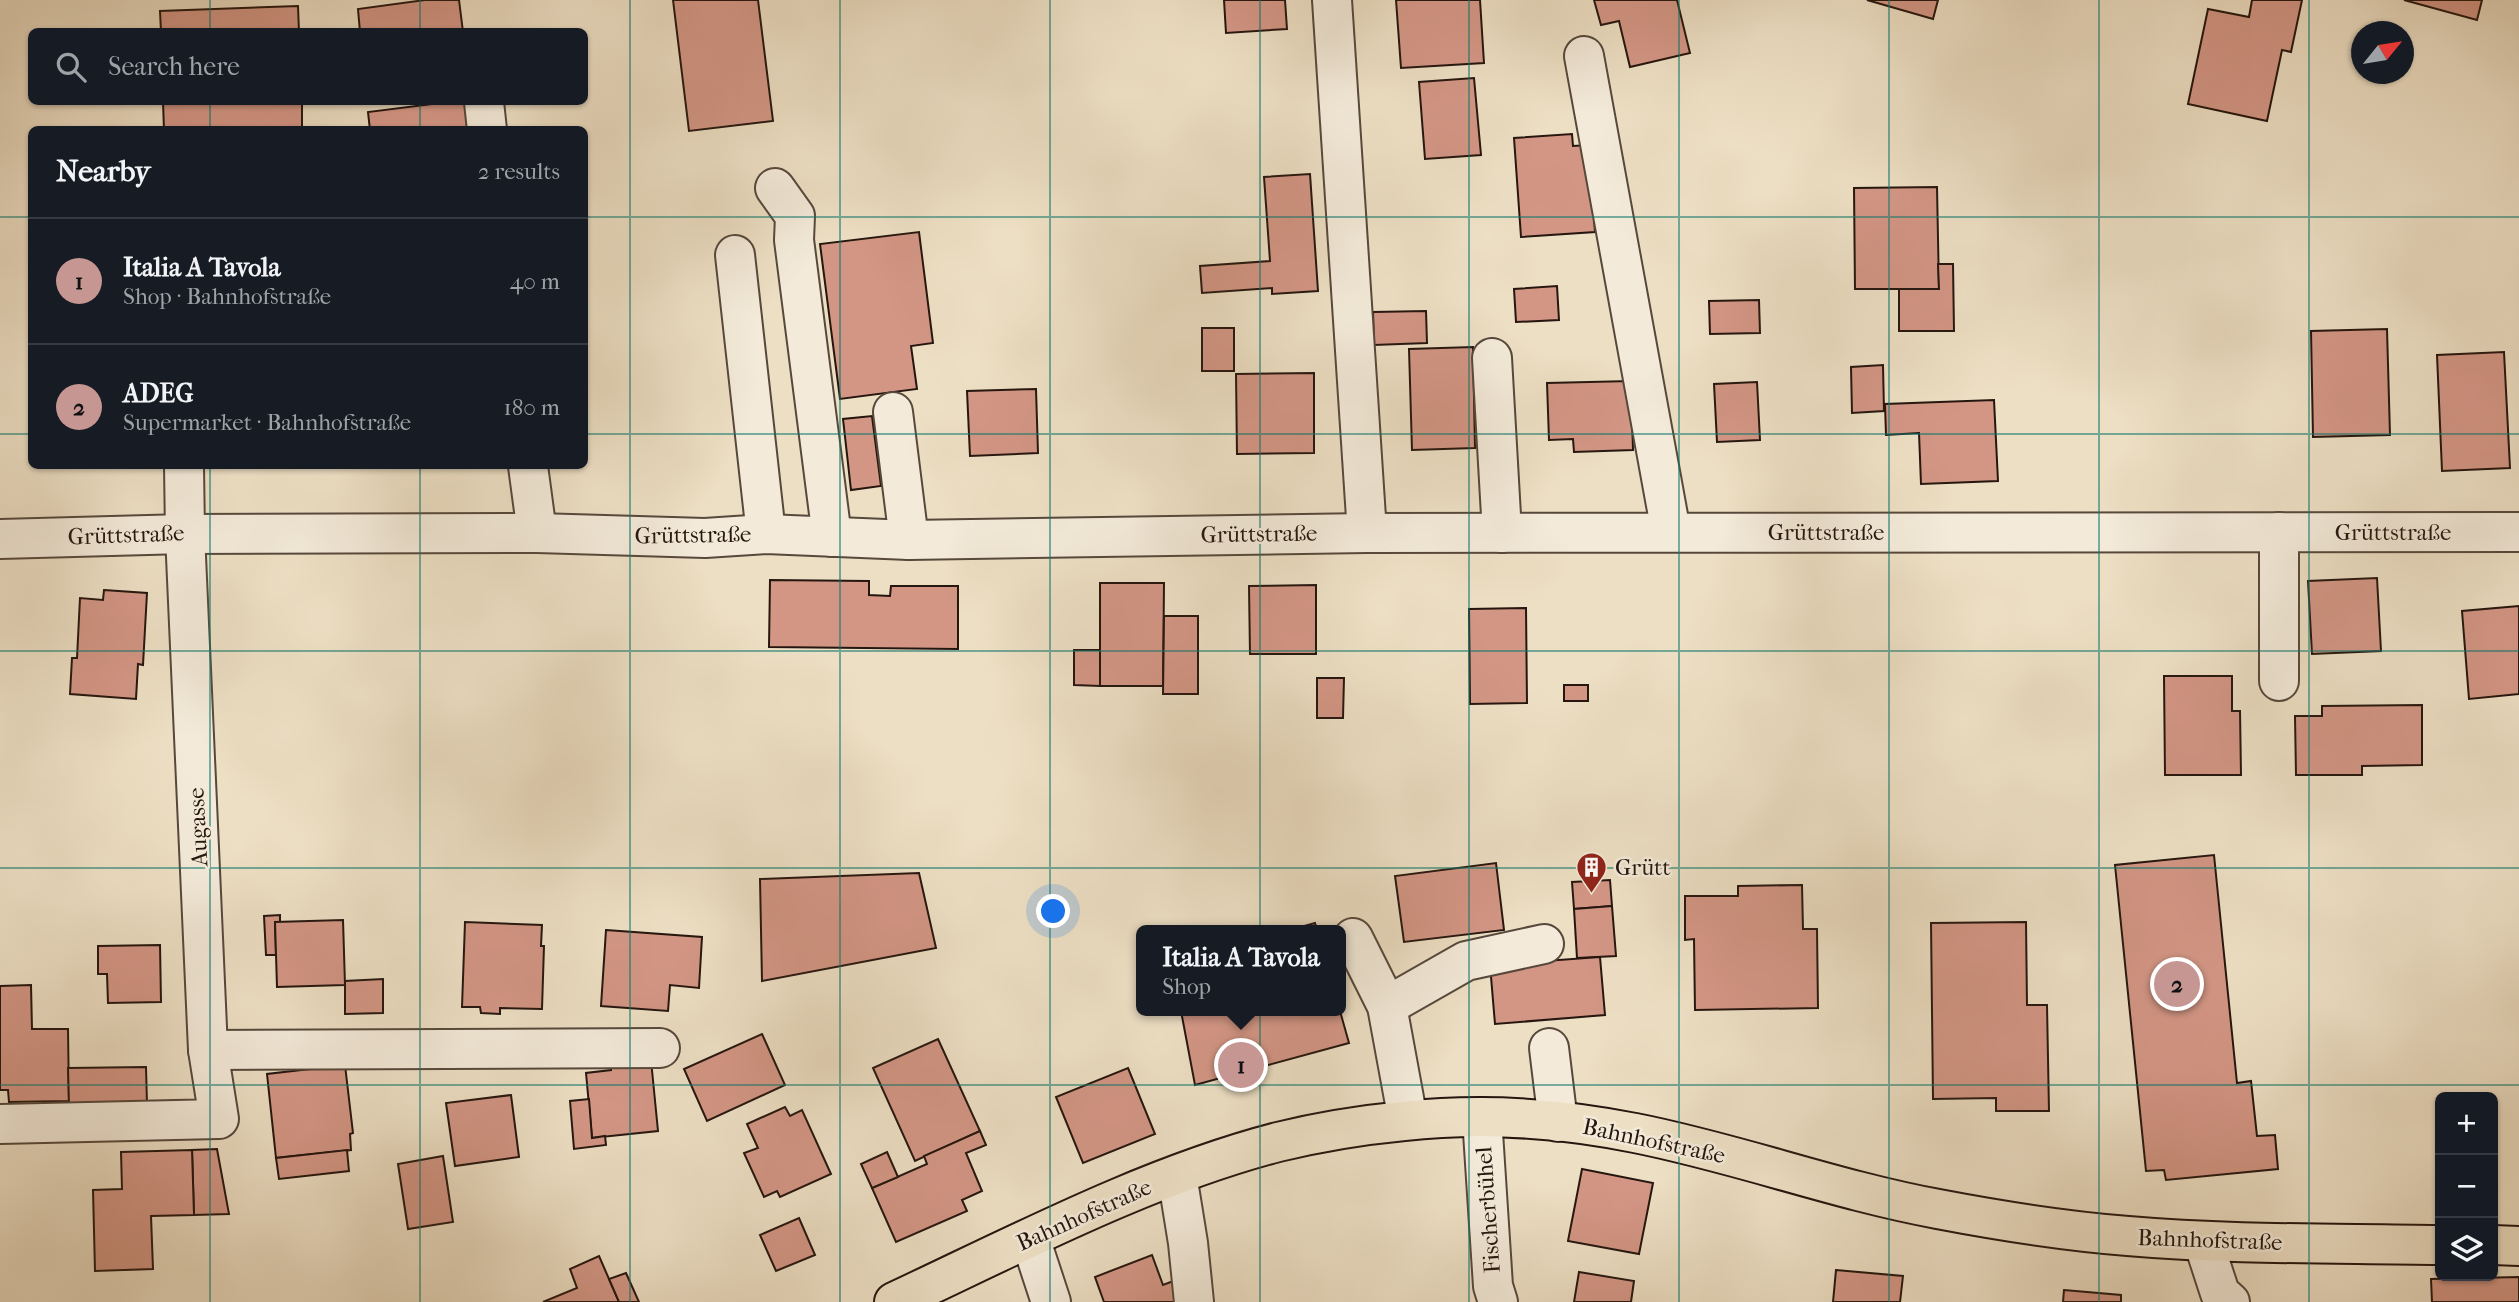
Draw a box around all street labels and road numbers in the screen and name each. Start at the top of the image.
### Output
street label: Grüttstraße [67,519,185,551]
street label: Grüttstraße [1200,519,1318,549]
street label: Grüttstraße [1768,519,1884,546]
street label: Grüttstraße [2335,519,2451,546]
street label: Grüttstraße [634,520,752,550]
street label: Augasse [182,787,214,868]
street label: Bahnhofstraße [1580,1113,1728,1169]
street label: Fischerbühel [1470,1145,1506,1274]
street label: Bahnhofstraße [1012,1173,1156,1257]
street label: Bahnhofstraße [2137,1224,2283,1256]

